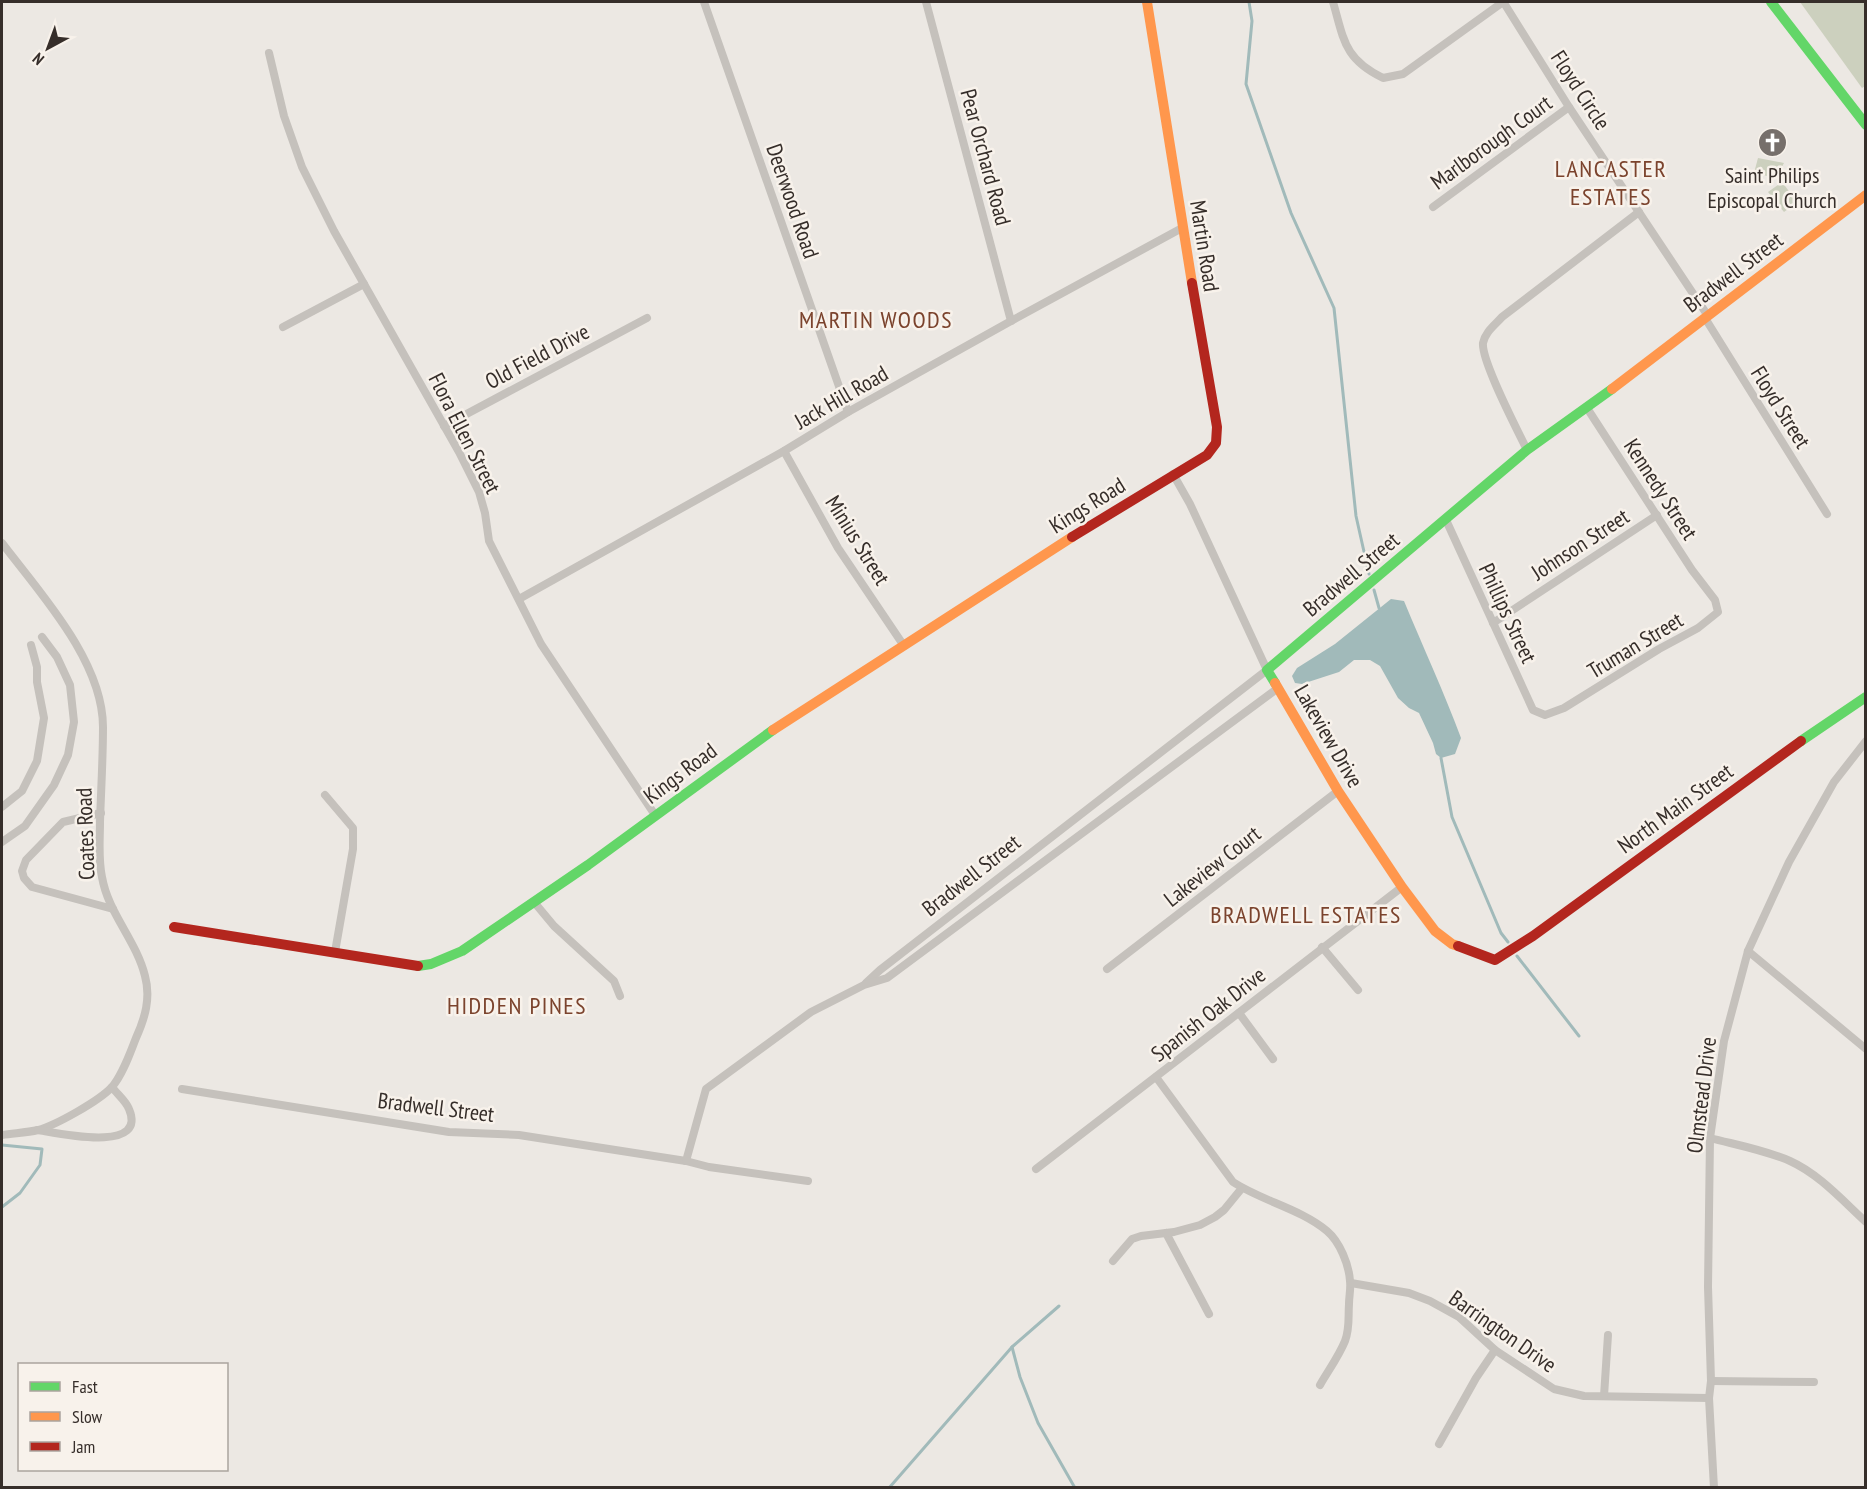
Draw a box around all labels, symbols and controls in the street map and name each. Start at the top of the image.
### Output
north arrow [18,18,78,78]
street label: Floyd Circle [1545,45,1617,135]
text: N [28,49,48,70]
street label: Pear Orchard Road [954,86,1018,228]
street label: Marlborough Court [1425,89,1557,195]
church icon: Saint Philips Episcopal Church [1756,127,1788,159]
street label: Deerwood Road [760,140,826,262]
district label: LANCASTER ESTATES [1555,153,1667,212]
place label: Saint Philips Episcopal Church [1707,161,1837,214]
street label: Martin Road [1184,198,1226,294]
street label: Bradwell Street [1678,226,1788,318]
district label: MARTIN WOODS [799,304,953,335]
street label: Old Field Drive [480,317,594,395]
street label: Jack Hill Road [788,359,893,436]
street label: Floyd Street [1745,361,1817,453]
street label: Flora Ellen Street [423,368,507,498]
street label: Kennedy Street [1618,433,1704,545]
street label: Kings Road [1044,471,1130,539]
street label: Minius Street [820,490,896,590]
street label: Johnson Street [1525,502,1634,587]
street label: Bradwell Street [1297,526,1405,622]
street label: Phillips Street [1473,559,1543,667]
street label: Truman Street [1582,606,1688,684]
street label: Lakeview Drive [1288,680,1370,792]
street label: Kings Road [638,736,722,810]
street label: North Main Street [1612,757,1738,859]
street label: Coates Road [69,787,101,881]
street label: Lakeview Court [1158,819,1266,913]
street label: Bradwell Street [916,828,1026,922]
district label: BRADWELL ESTATES [1210,899,1402,930]
street label: Spanish Oak Drive [1145,961,1271,1067]
district label: HIDDEN PINES [447,990,587,1021]
street label: Olmstead Drive [1680,1035,1722,1155]
street label: Bradwell Street [376,1086,496,1128]
street label: Barrington Drive [1444,1284,1562,1378]
legend [18,1363,228,1471]
text: Fast [72,1375,98,1398]
text: Slow [72,1405,103,1428]
text: Jam [71,1435,95,1458]

